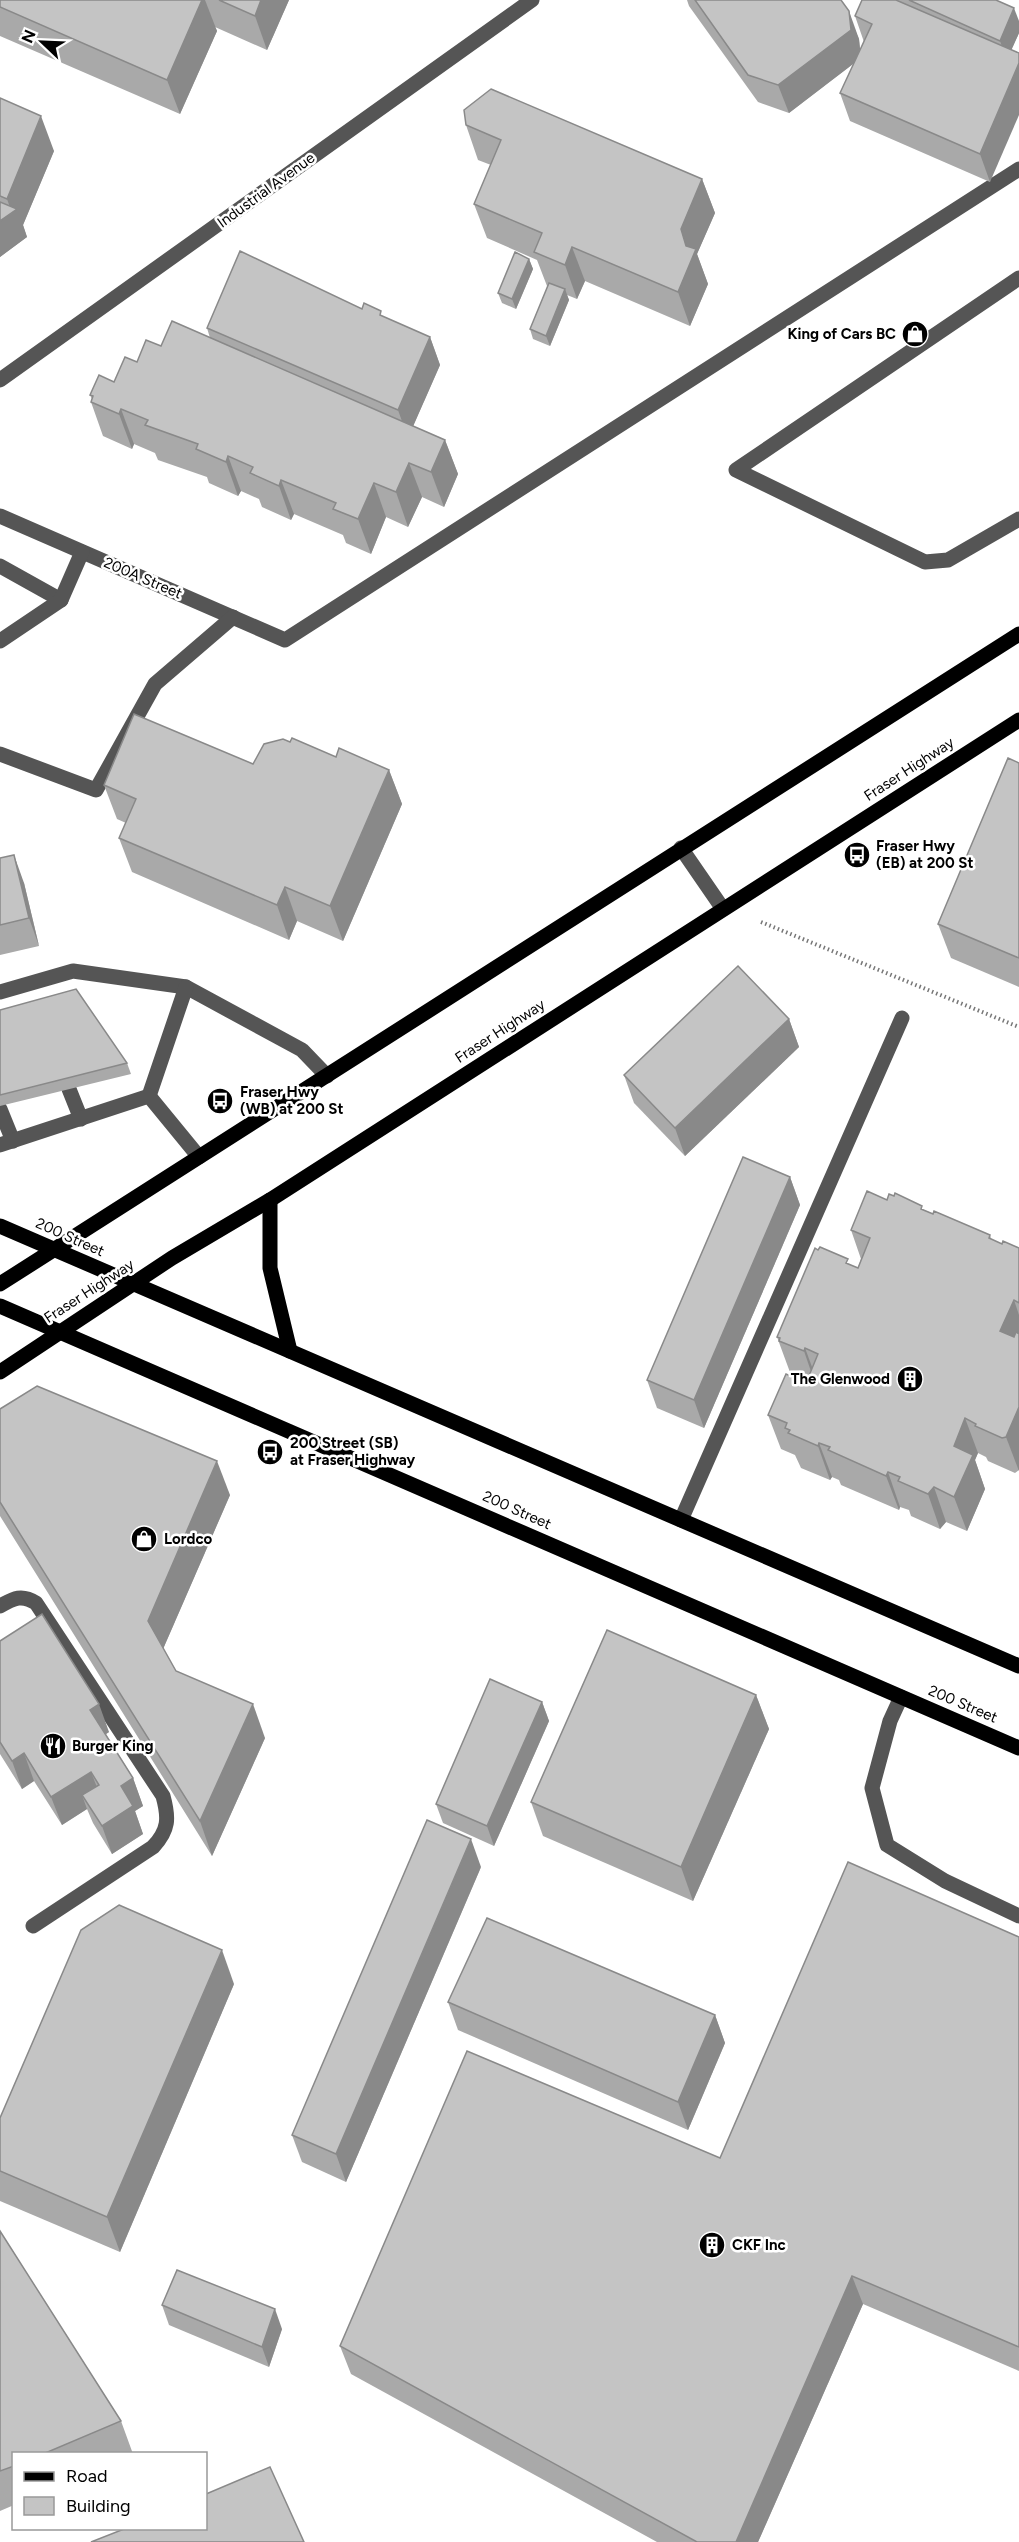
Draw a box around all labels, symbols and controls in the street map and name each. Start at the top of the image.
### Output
north arrow [12,12,72,72]
text: N [17,27,40,46]
street label: Industrial Avenue [214,149,318,231]
shop icon: King of Cars BC [900,319,930,349]
place label: King of Cars BC [788,325,896,343]
street label: 200A Street [101,553,185,603]
street label: Fraser Highway [861,733,957,805]
place label: Fraser Hwy (EB) at 200 St [876,837,973,872]
bus stop icon: Fraser Hwy (EB) at 200 St [842,840,872,870]
street label: Fraser Highway [452,995,548,1067]
place label: Fraser Hwy (WB) at 200 St [240,1083,343,1118]
bus stop icon: Fraser Hwy (WB) at 200 St [205,1086,235,1116]
street label: 200 Street [33,1214,107,1260]
street label: Fraser Highway [41,1255,137,1327]
building icon: The Glenwood [895,1364,925,1394]
place label: The Glenwood [791,1370,890,1388]
place label: 200 Street (SB) at Fraser Highway [290,1434,416,1469]
bus stop icon: 200 Street (SB) at Fraser Highway [255,1437,285,1467]
street label: 200 Street [480,1487,554,1533]
shop icon: Lordco [129,1524,159,1554]
place label: Lordco [164,1530,213,1548]
street label: 200 Street [926,1681,1001,1727]
restaurant icon: Burger King [38,1731,68,1761]
place label: Burger King [72,1737,153,1755]
building icon: CKF Inc [697,2230,727,2260]
place label: CKF Inc [732,2236,786,2254]
legend [12,2452,207,2530]
text: Road [66,2465,107,2487]
text: Building [66,2495,131,2517]

